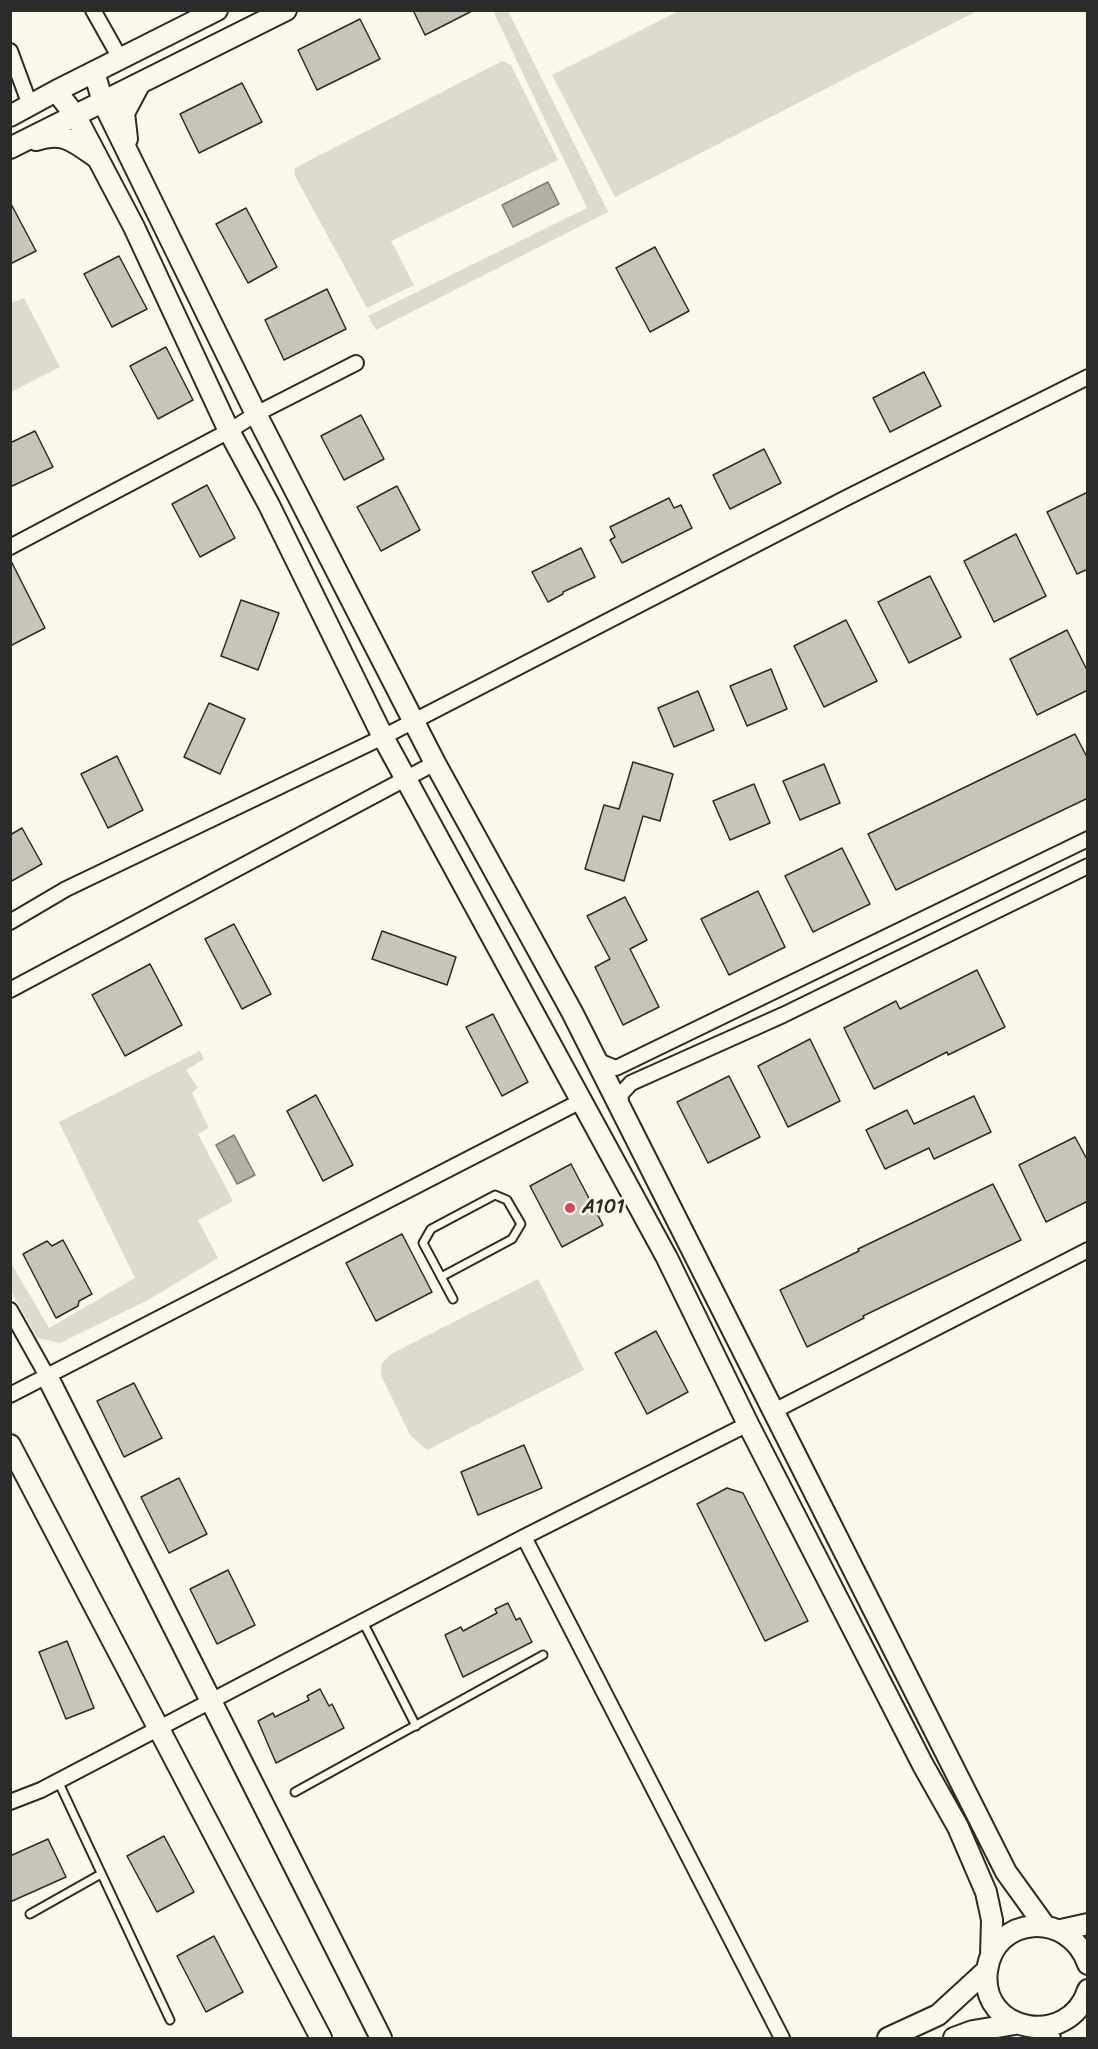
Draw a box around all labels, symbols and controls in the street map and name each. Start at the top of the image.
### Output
place label: A101 [582,1196,625,1220]
marker: A101 [563,1201,577,1215]

